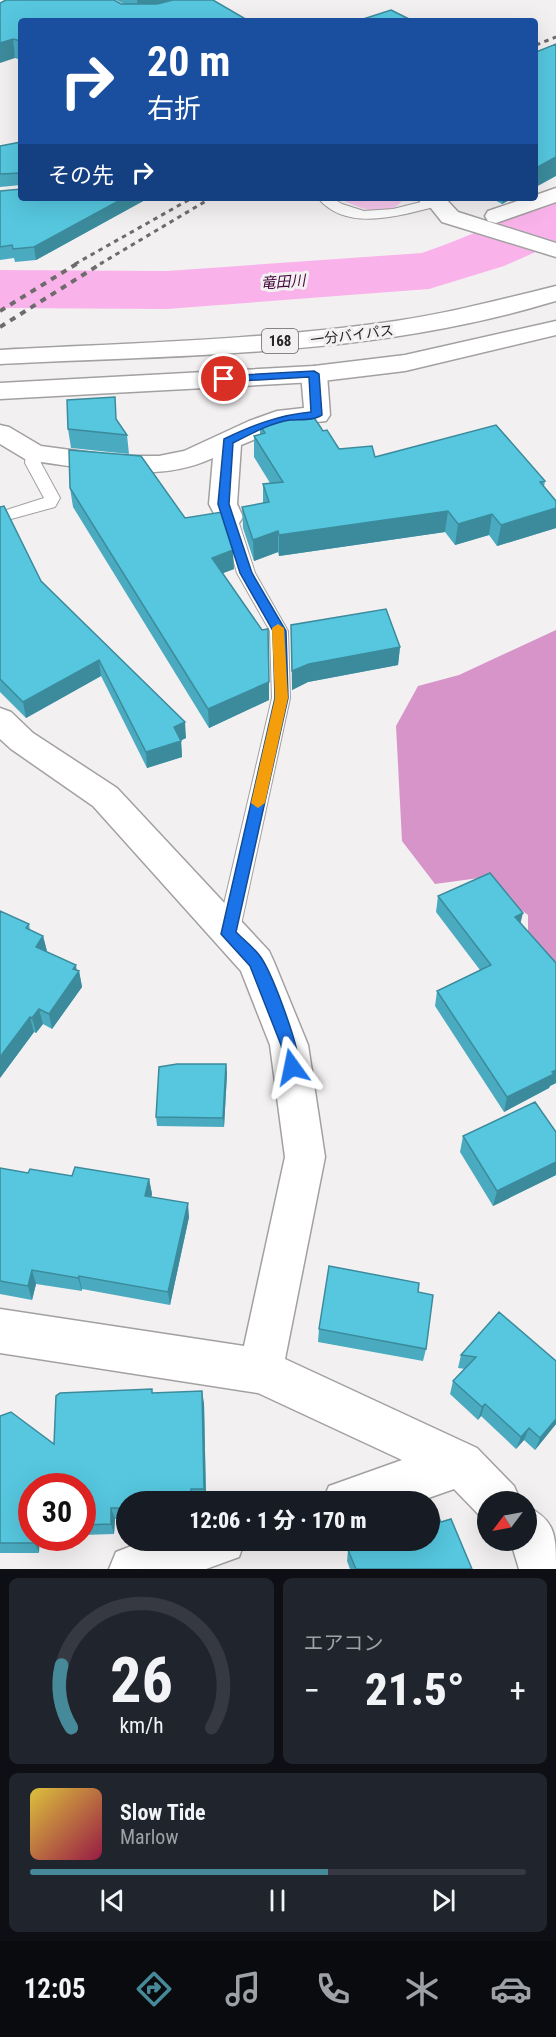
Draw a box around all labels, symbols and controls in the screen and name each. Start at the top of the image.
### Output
text: 20 m [147,37,230,86]
icon: right [48,42,126,120]
text: 右折 [147,93,201,125]
icon: right [126,156,159,189]
text: その先 [48,163,114,188]
water label: 竜田川 [260,271,308,293]
street label: 一分バイパス [309,322,395,348]
road number: 168 [262,329,298,353]
pin [198,353,249,404]
icon: arrive [207,362,240,395]
position arrow [260,1035,324,1099]
speed limit sign: 30 [18,1473,96,1551]
north arrow [477,1491,537,1551]
map controls [477,1491,537,1551]
text: 12:06 · 1 分 · 170 m [189,1508,367,1533]
text: エアコン [304,1631,384,1655]
text: 26 [110,1644,173,1717]
text: 21.5° [365,1663,465,1716]
text: − [304,1671,320,1710]
text: + [510,1671,526,1710]
text: km/h [119,1713,163,1738]
text: Slow Tide [120,1800,206,1825]
text: Marlow [120,1825,178,1849]
icon: previous [96,1884,129,1917]
icon: pause [261,1884,294,1917]
icon: next [427,1884,460,1917]
icon: directions [133,1968,175,2010]
icon: music [222,1968,264,2010]
icon: phone [312,1968,354,2010]
icon: climate [401,1968,443,2010]
icon: car [490,1968,532,2010]
text: 12:05 [24,1973,86,2005]

